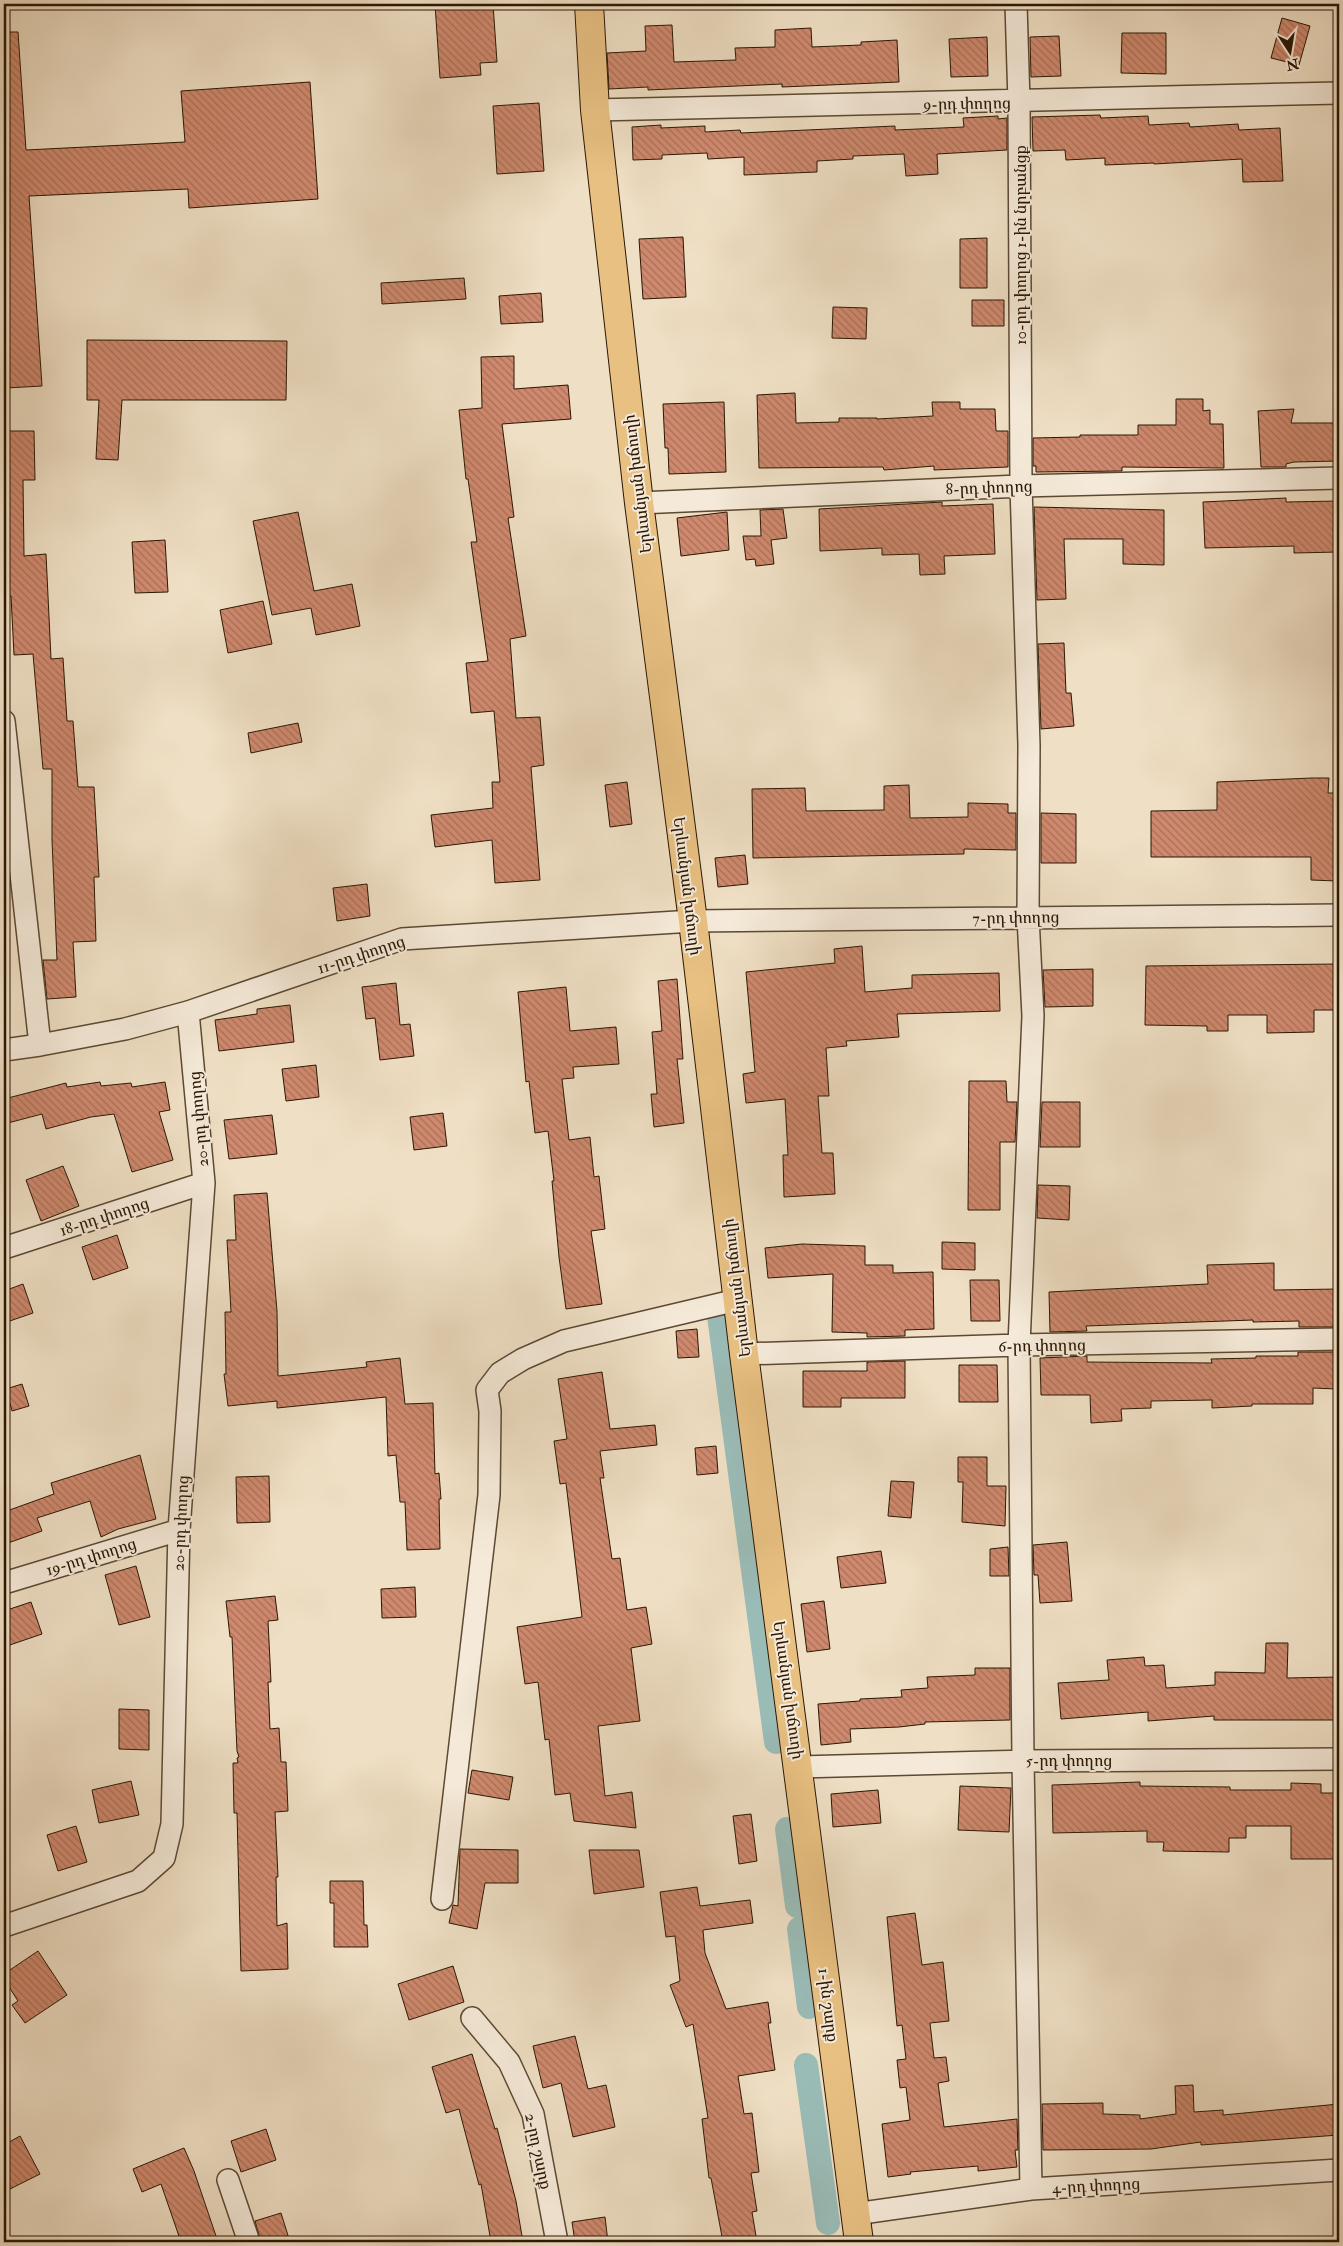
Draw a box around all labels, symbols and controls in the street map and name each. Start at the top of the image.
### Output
north arrow [1266,28,1316,78]
text: N [1284,54,1301,74]
street label: 9-րդ փողոց [922,93,1011,115]
street label: 10-րդ փողոց 1-ին նրբանցք [1011,145,1031,345]
street label: Երևանյան խճուղի [620,413,656,554]
street label: 8-րդ փողոց [945,476,1033,500]
street label: Երևանյան խճուղի [669,816,705,957]
street label: 7-րդ փողոց [972,907,1060,929]
street label: 11-րդ փողոց [315,931,408,979]
street label: 20-րդ փողոց [185,1070,213,1168]
street label: 18-րդ փողոց [57,1193,152,1241]
street label: Երևանյան խճուղի [719,1217,755,1358]
street label: 6-րդ փողոց [998,1335,1086,1357]
street label: 20-րդ փողոց [169,1475,193,1572]
street label: 19-րդ փողոց [44,1534,139,1580]
street label: Երևանյան խճուղի [768,1620,808,1761]
street label: 5-րդ փողոց [1026,1751,1112,1771]
street label: 1-ին շարք [814,1967,842,2043]
street label: 2-րդ շարք [520,2111,556,2191]
street label: 4-րդ փողոց [1051,2174,1141,2198]

